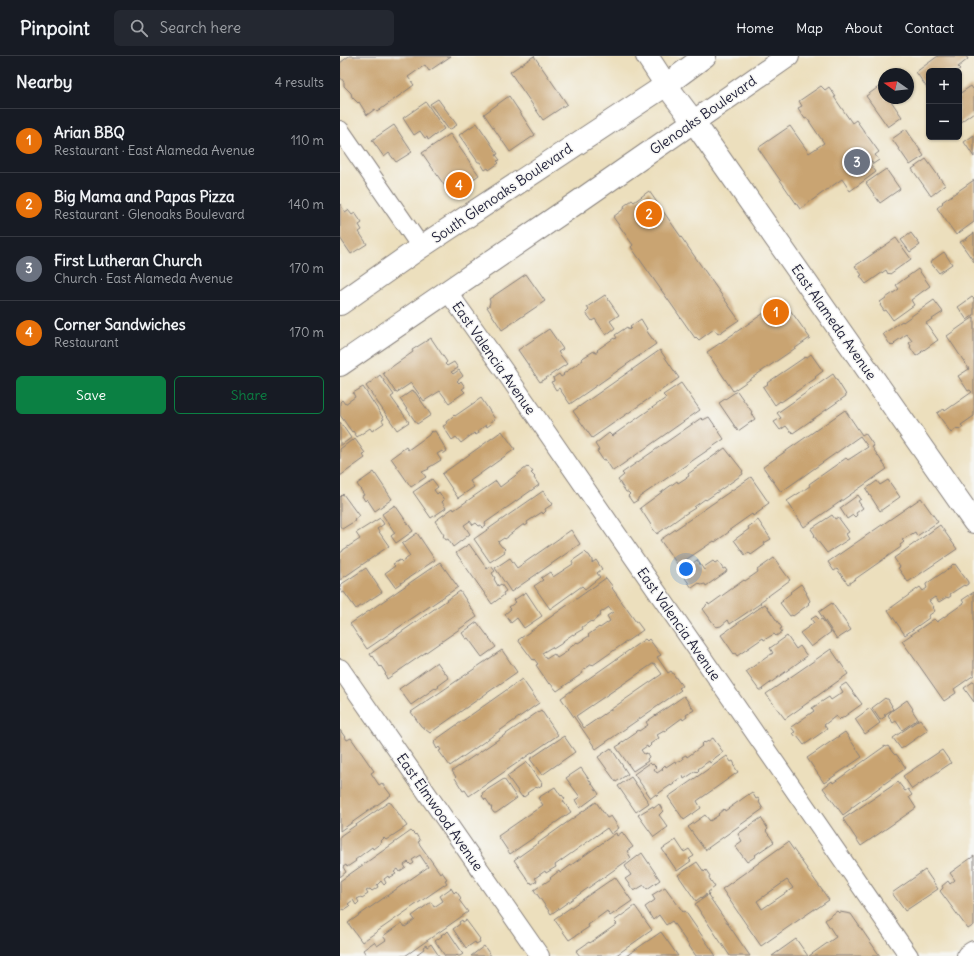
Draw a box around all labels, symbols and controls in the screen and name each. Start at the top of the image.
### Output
search box [114,10,394,46]
text: Pinpoint [20,16,90,40]
icon: search [128,17,150,39]
text: Search here [160,18,241,37]
text: Home [736,19,774,37]
text: Map [796,19,823,37]
text: About [845,19,883,37]
text: Contact [905,19,954,37]
north arrow [878,68,914,104]
map controls [926,68,962,140]
button: + [926,68,962,104]
text: Nearby [16,71,72,93]
street label: Glenoaks Boulevard [646,71,760,159]
text: 4 results [275,74,324,91]
button: − [926,104,962,140]
text: Arian BBQ [54,123,125,142]
text: 1 [26,132,32,149]
text: 110 m [291,132,324,149]
street label: South Glenoaks Boulevard [428,139,576,247]
text: Restaurant · East Alameda Avenue [54,142,255,159]
pin: 3 [844,147,870,177]
pin: 4 [446,170,472,200]
text: Big Mama and Papas Pizza [54,187,235,206]
text: 2 [25,196,33,213]
text: 140 m [288,196,324,213]
pin: 2 [636,199,662,229]
text: Restaurant · Glenoaks Boulevard [54,206,245,223]
text: First Lutheran Church [54,251,202,270]
text: 3 [25,260,33,277]
text: 170 m [289,260,324,277]
street label: East Alameda Avenue [787,261,881,383]
text: Church · East Alameda Avenue [54,270,233,287]
pin: 1 [763,297,789,327]
street label: East Valencia Avenue [448,298,540,418]
text: Corner Sandwiches [54,315,186,334]
text: 4 [25,324,33,341]
text: 170 m [289,324,324,341]
text: Restaurant [54,334,119,351]
button: Save [16,376,166,414]
button: Share [174,376,324,414]
your location [676,559,696,579]
street label: East Valencia Avenue [633,564,725,684]
street label: East Elmwood Avenue [393,750,487,874]

